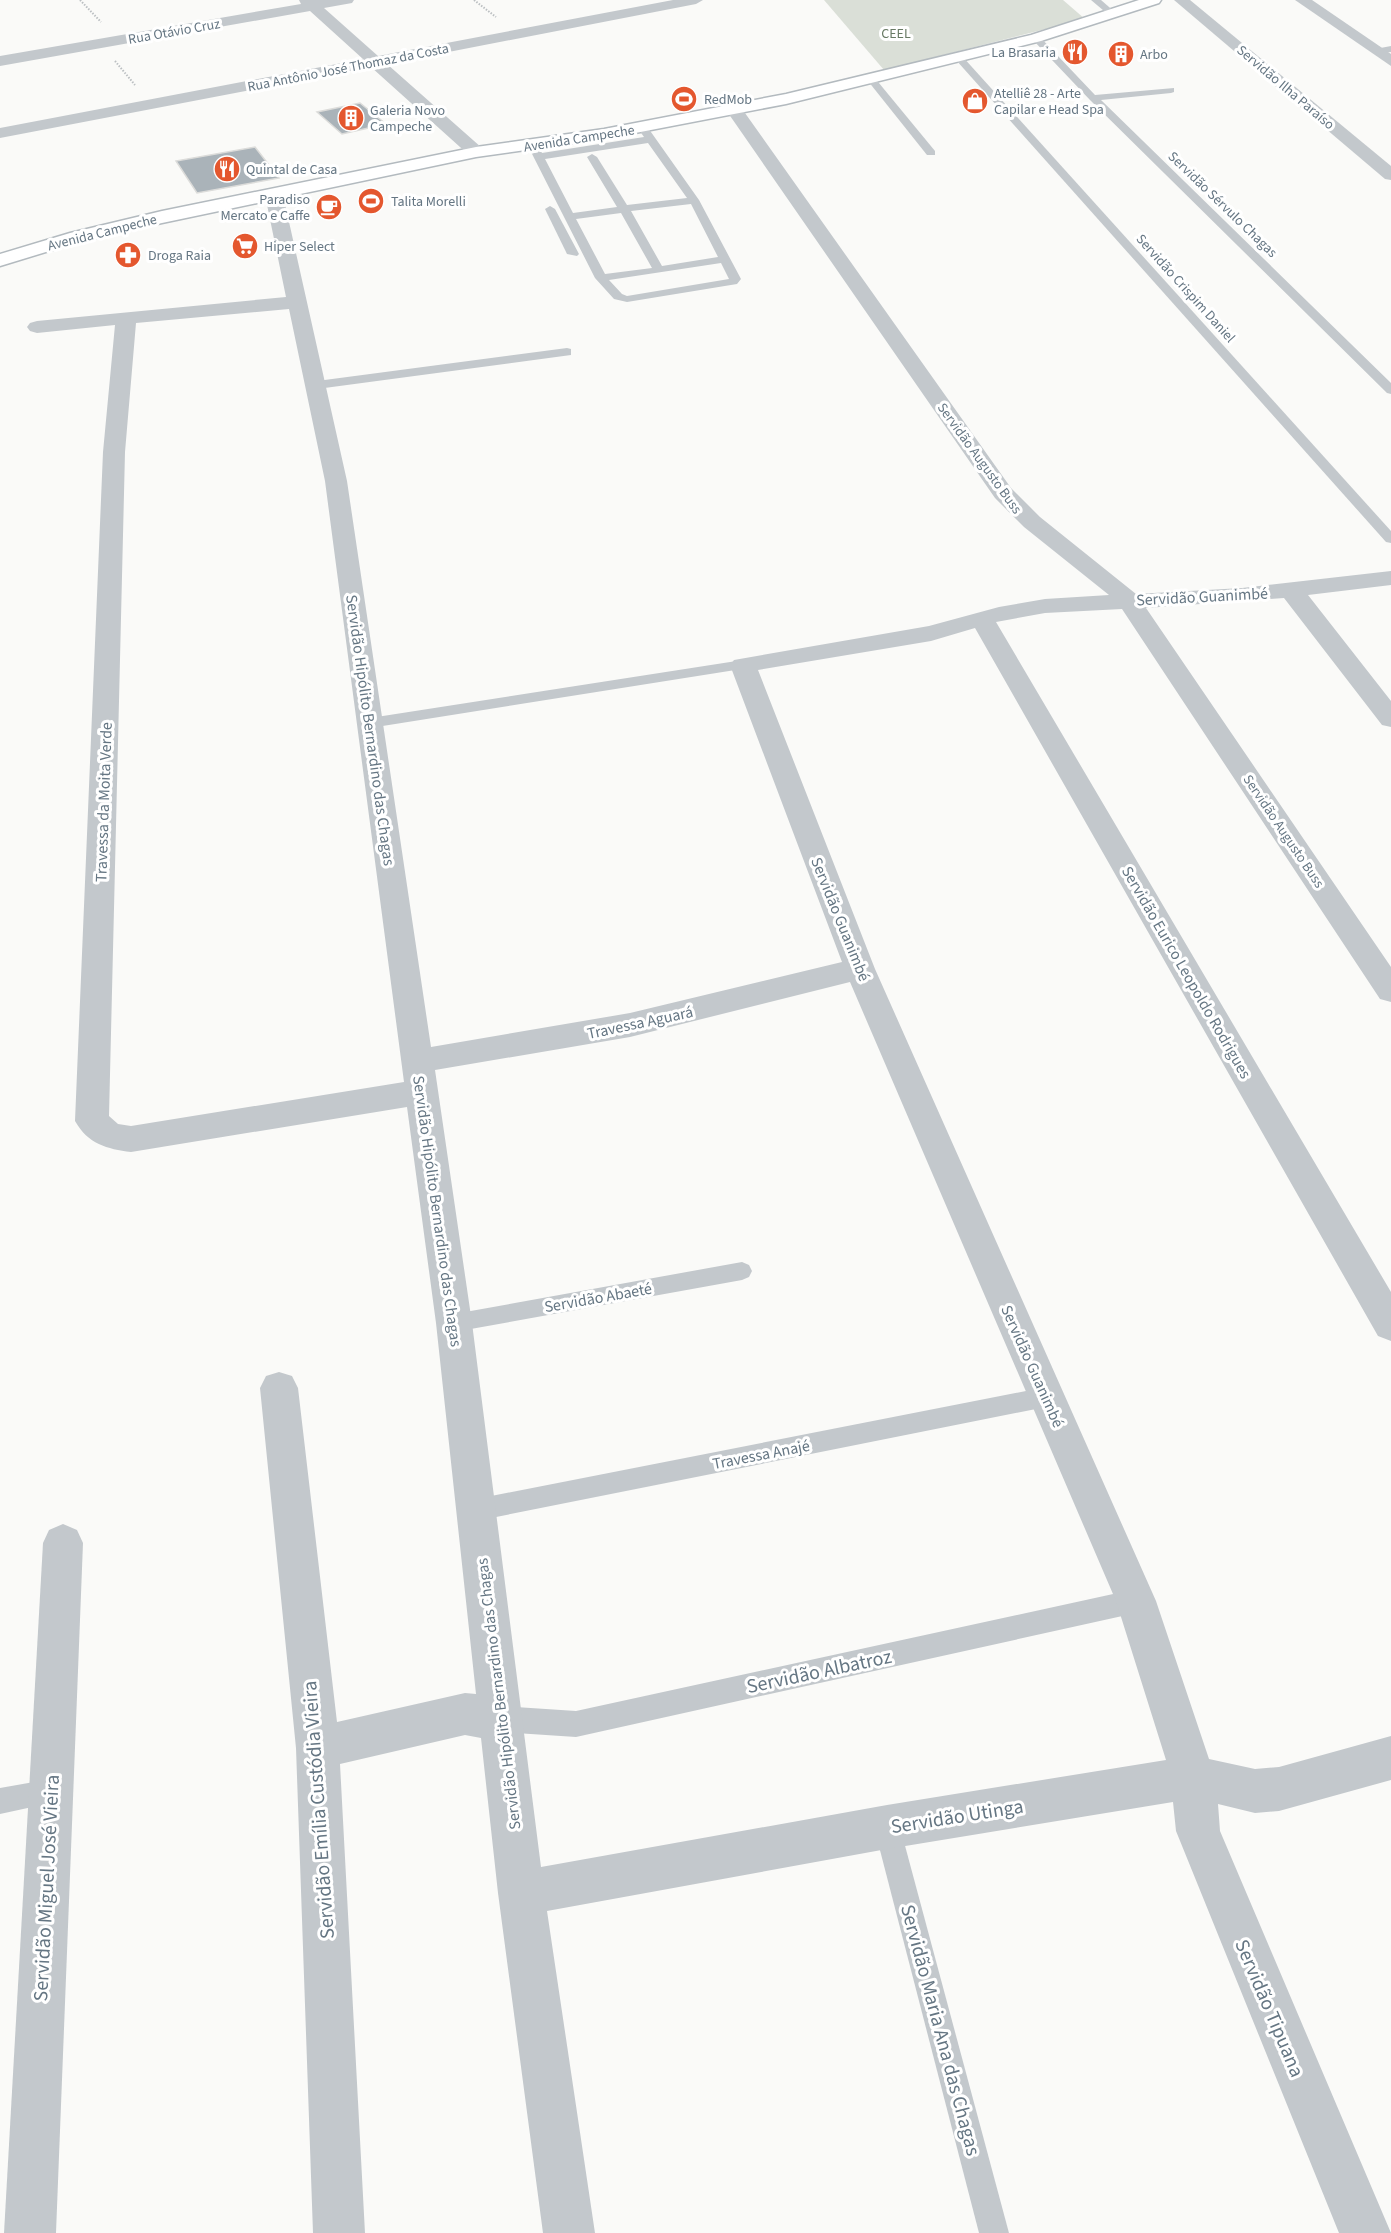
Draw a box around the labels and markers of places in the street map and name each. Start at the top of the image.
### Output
restaurant icon: La Brasaria [1060,37,1090,67]
building icon: Arbo [1106,39,1136,69]
place label: La Brasaria [991,43,1056,63]
place label: Arbo [1140,45,1168,65]
sports icon: RedMob [669,84,699,114]
place label: Atelliê 28 - Arte Capilar e Head Spa [994,84,1104,120]
shop icon: Atelliê 28 - Arte Capilar e Head Spa [960,86,990,116]
place label: RedMob [704,90,752,110]
place label: Galeria Novo Campeche [370,101,445,137]
building icon: Galeria Novo Campeche [336,103,366,133]
restaurant icon: Quintal de Casa [212,154,242,184]
place label: Quintal de Casa [246,160,337,180]
sports icon: Talita Morelli [356,186,386,216]
place label: Paradiso Mercato e Caffe [220,190,310,226]
cafe icon: Paradiso Mercato e Caffe [314,192,344,222]
place label: Talita Morelli [391,192,466,212]
supermarket icon: Hiper Select [230,231,260,261]
place label: Hiper Select [264,237,335,257]
pharmacy icon: Droga Raia [113,240,143,270]
place label: Droga Raia [148,246,211,266]

